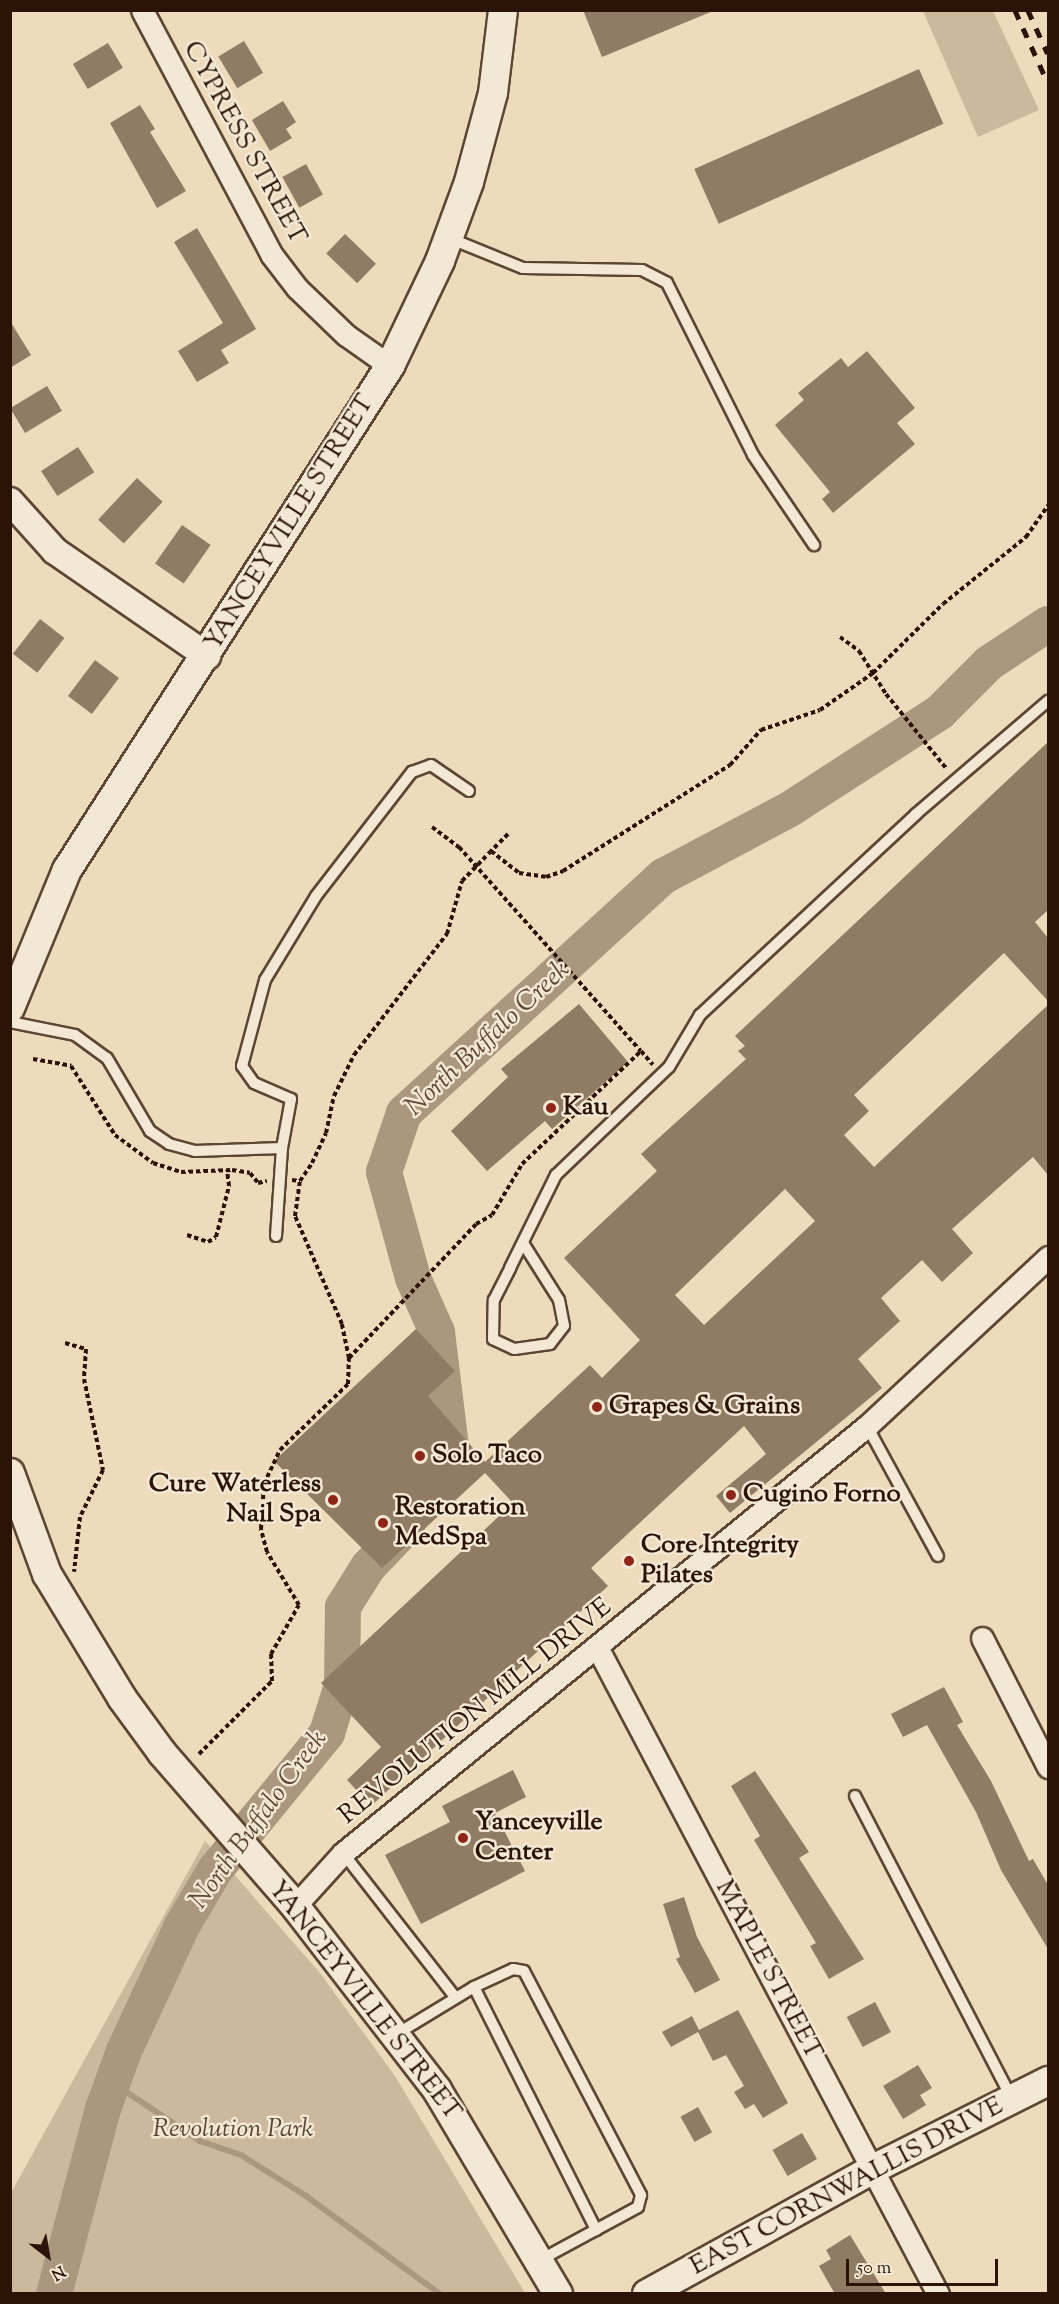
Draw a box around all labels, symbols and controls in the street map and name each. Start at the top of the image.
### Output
street label: CYPRESS STREET [175,36,313,250]
street label: YANCEYVILLE STREET [198,389,382,657]
water label: North Buffalo Creek [399,954,577,1124]
place label: Kau [563,1092,608,1124]
marker: Kau [544,1101,558,1115]
place label: Grapes & Grains [609,1391,800,1423]
marker: Grapes & Grains [590,1400,604,1414]
place label: Solo Taco [432,1440,542,1472]
marker: Solo Taco [413,1449,427,1463]
place label: Cure Waterless Nail Spa [149,1469,321,1530]
place label: Cugino Forno [743,1479,901,1511]
marker: Cugino Forno [724,1488,738,1502]
place label: Restoration MedSpa [395,1492,526,1554]
marker: Cure Waterless Nail Spa [326,1493,340,1507]
marker: Restoration MedSpa [376,1516,390,1530]
place label: Core Integrity Pilates [641,1530,799,1592]
marker: Core Integrity Pilates [622,1554,636,1568]
street label: REVOLUTION MILL DRIVE [333,1592,619,1832]
water label: North Buffalo Creek [183,1724,335,1916]
place label: Yanceyville Center [475,1807,603,1868]
marker: Yanceyville Center [456,1831,470,1845]
street label: YANCEYVILLE STREET [261,1875,467,2127]
street label: MAPLE STREET [708,1875,828,2065]
street label: EAST CORNWALLIS DRIVE [685,2091,1009,2283]
park label: Revolution Park [153,2114,313,2146]
north arrow [18,2226,78,2286]
scale bar [849,2247,1000,2285]
text: 50 m [857,2256,891,2282]
text: N [46,2259,69,2285]

